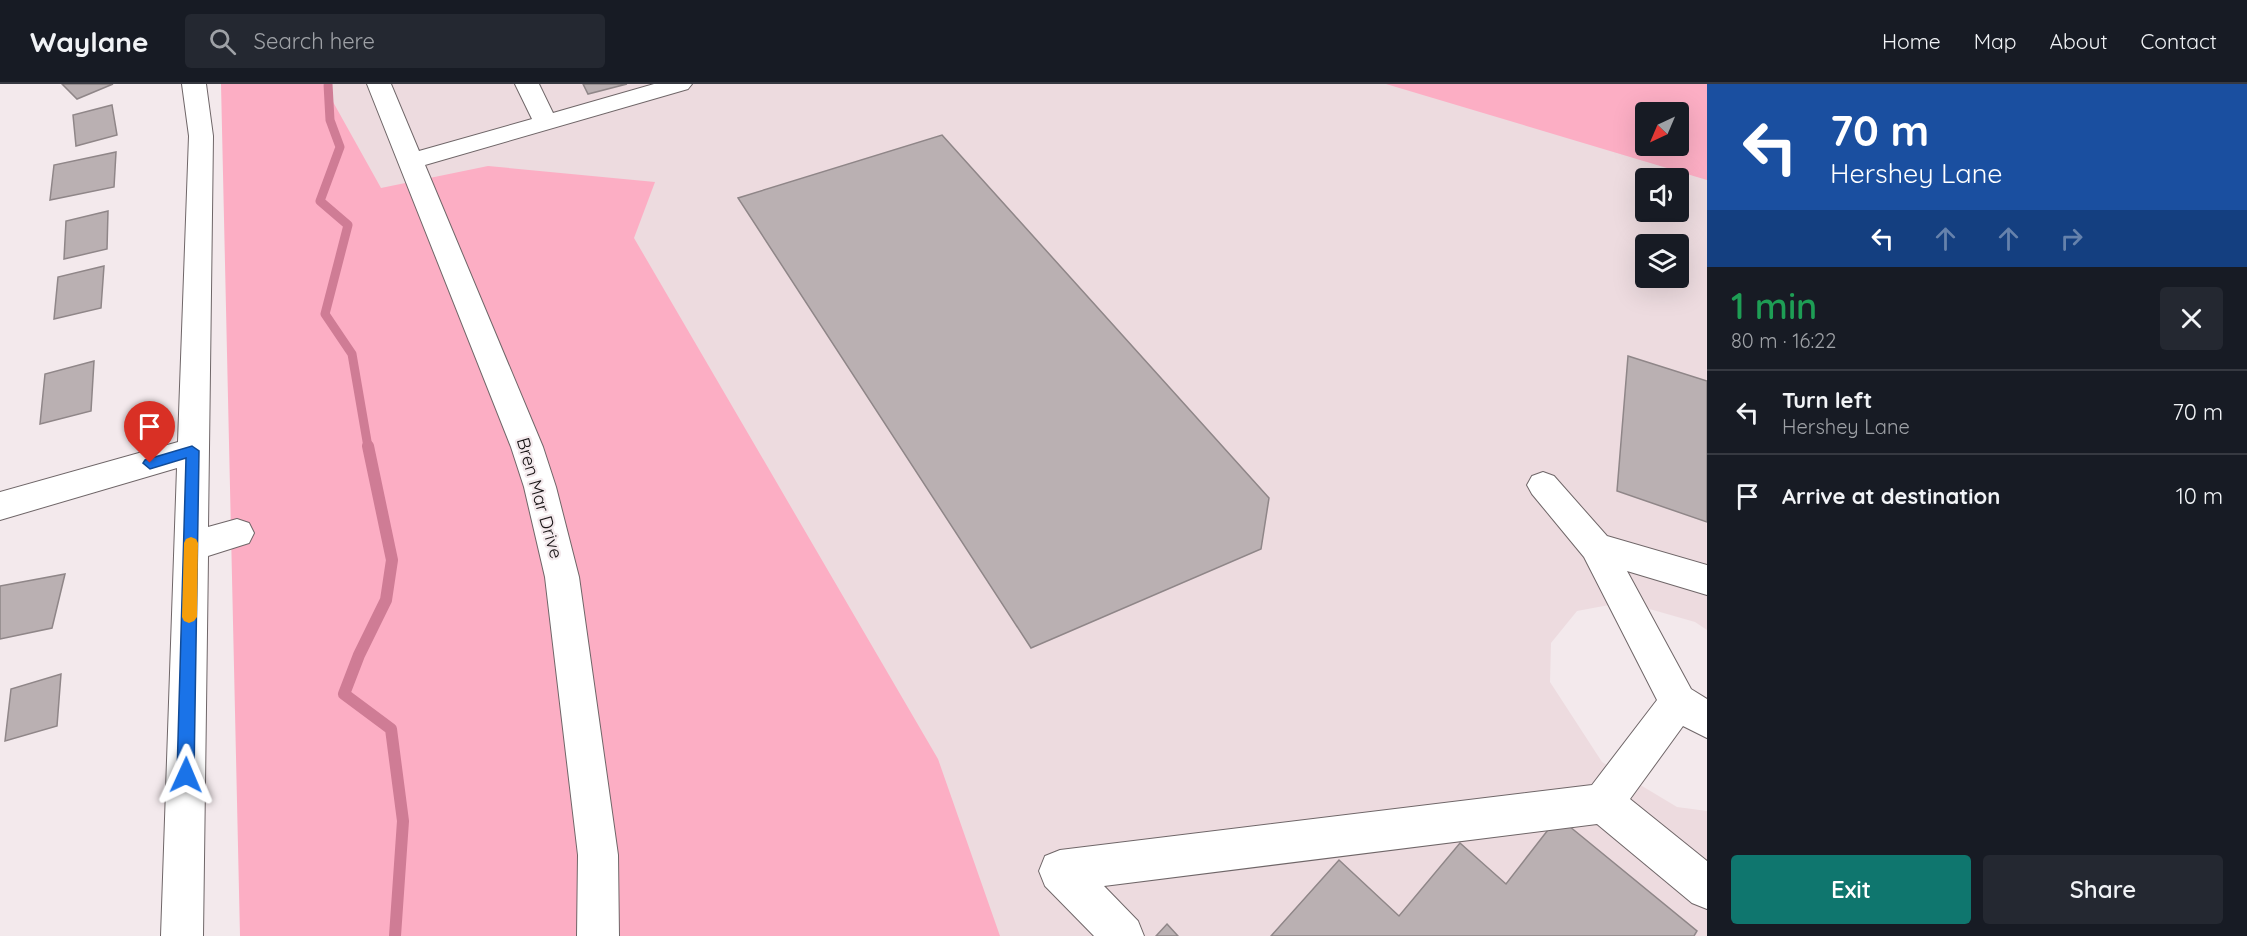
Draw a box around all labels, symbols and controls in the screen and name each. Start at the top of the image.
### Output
search box [185,14,605,68]
text: Waylane [30,24,149,59]
icon: search [206,25,239,58]
text: Search here [254,27,375,55]
text: Home [1882,28,1941,54]
text: Map [1974,28,2017,54]
text: About [2050,28,2108,54]
text: Contact [2141,28,2217,54]
north arrow [1635,102,1689,156]
map controls [1635,102,1689,288]
text: 70 m [1830,104,1929,157]
icon: left [1731,108,1809,186]
text: Hershey Lane [1830,156,2003,190]
button: sound [1635,168,1689,222]
icon: left [1866,222,1899,255]
icon: ahead [1929,222,1962,255]
icon: ahead [1992,222,2025,255]
icon: right [2055,222,2088,255]
button: layers [1635,234,1689,288]
text: 1 min [1731,283,1817,328]
button: close [2160,287,2223,350]
text: 80 m · 16:22 [1731,328,1836,353]
text: Turn left [1782,386,1872,414]
icon: left [1731,396,1764,429]
text: 70 m [2173,398,2223,426]
pin [124,401,175,463]
icon: arrive [133,410,166,443]
text: Hershey Lane [1782,414,1910,439]
street label: Bren Mar Drive [512,435,568,561]
icon: arrive [1731,480,1764,513]
text: Arrive at destination [1782,482,2000,510]
text: 10 m [2176,482,2223,510]
position arrow [154,743,218,807]
button: Exit [1731,855,1971,924]
button: Share [1983,855,2223,924]

